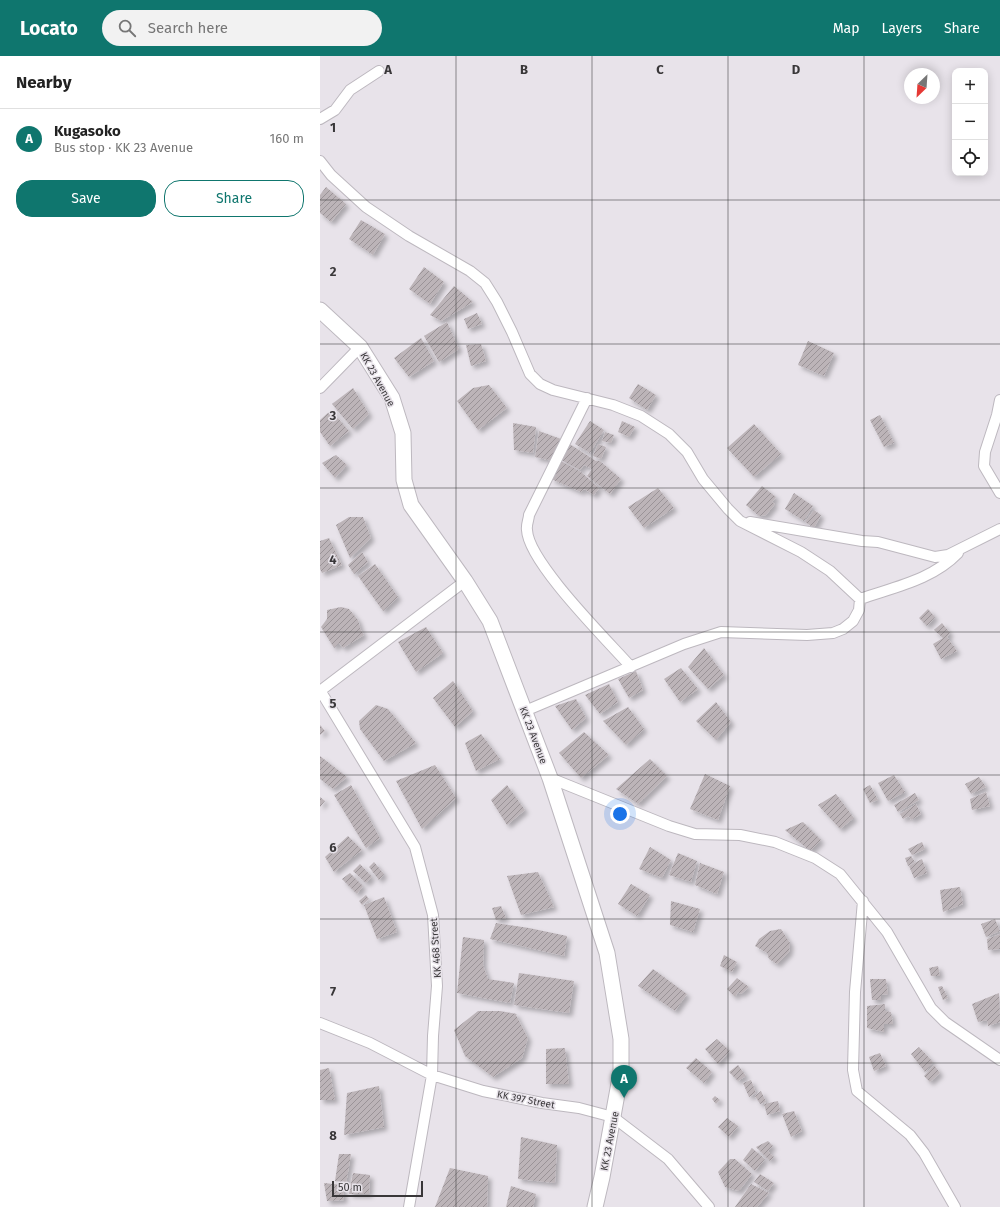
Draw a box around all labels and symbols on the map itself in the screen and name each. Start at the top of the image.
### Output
text: A [383,62,392,77]
text: B [520,62,528,77]
text: C [656,62,664,77]
text: D [792,62,801,77]
north arrow [904,68,940,104]
text: 1 [330,120,336,135]
text: 2 [330,264,337,279]
street label: KK 23 Avenue [357,350,397,409]
text: 3 [329,408,337,423]
text: 4 [329,552,337,567]
text: 5 [330,696,337,711]
street label: KK 23 Avenue [517,705,549,766]
your location [610,804,630,824]
text: 6 [329,840,337,855]
street label: KK 468 Street [428,917,444,978]
text: 7 [330,984,336,999]
pin: A [611,1065,637,1098]
street label: KK 397 Street [496,1088,556,1112]
street label: KK 23 Avenue [598,1111,622,1172]
text: 8 [329,1128,337,1143]
scale bar [332,1179,423,1198]

